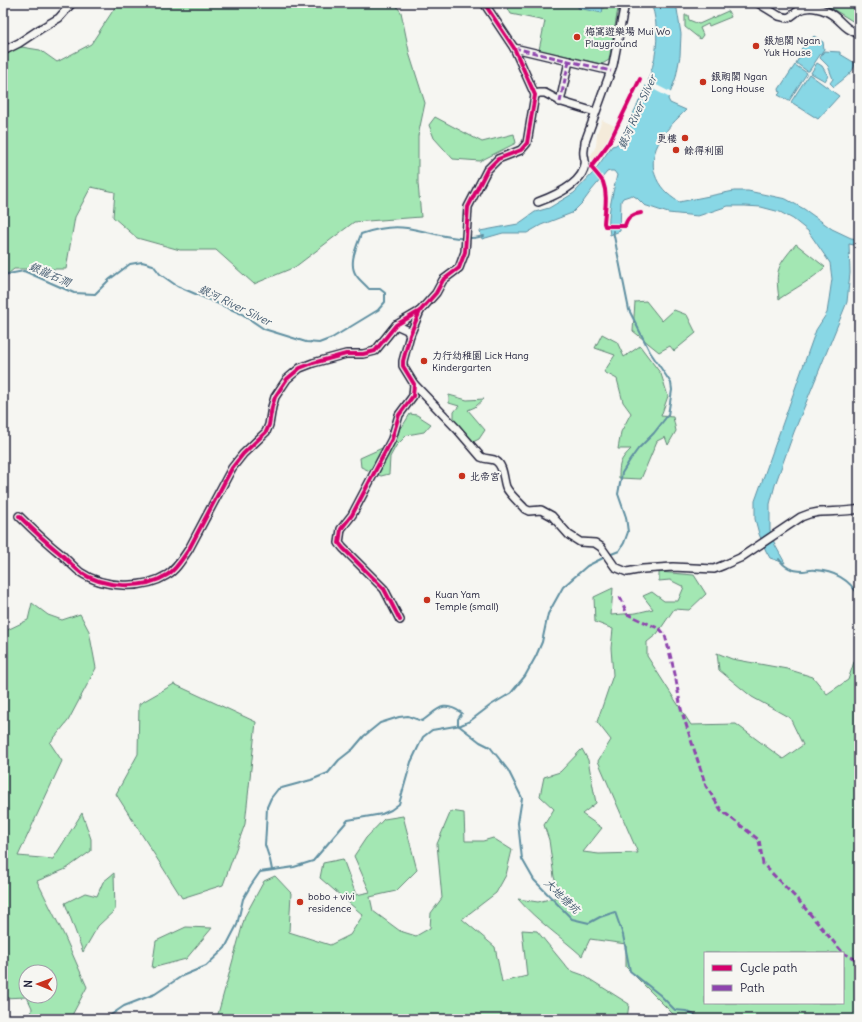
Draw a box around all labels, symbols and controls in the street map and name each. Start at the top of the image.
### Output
place label: 梅窩遊樂場 Mui Wo Playground [585,25,671,50]
marker: 梅窩遊樂場 Mui Wo Playground [572,32,582,42]
place label: 銀旭閣 Ngan Yuk House [764,34,820,59]
marker: 銀旭閣 Ngan Yuk House [751,41,761,51]
place label: 銀朗閣 Ngan Long House [711,70,767,95]
water label: 銀河 River Silver [614,72,660,151]
marker: 銀朗閣 Ngan Long House [698,77,708,87]
place label: 更樓 [657,132,677,145]
marker: 更樓 [680,133,690,143]
place label: 餘得利園 [684,144,724,157]
marker: 餘得利園 [671,145,681,155]
water label: 銀龍石澗 [27,259,75,290]
water label: 銀河 River Silver [196,281,275,329]
place label: 力行幼稚園 Lick Hang Kindergarten [432,349,529,374]
marker: 力行幼稚園 Lick Hang Kindergarten [419,356,429,366]
place label: 北帝宮 [470,470,500,483]
marker: 北帝宮 [457,471,467,481]
place label: Kuan Yam Temple (small) [435,588,499,613]
marker: Kuan Yam Temple (small) [422,595,432,605]
water label: 大地塘坑 [541,876,583,917]
place label: bobo + vivi residence [308,890,355,915]
marker: bobo + vivi residence [295,897,305,907]
legend [704,952,844,1004]
text: Cycle path [740,960,797,975]
north arrow [18,964,58,1004]
text: N [21,980,35,988]
text: Path [740,980,765,995]

